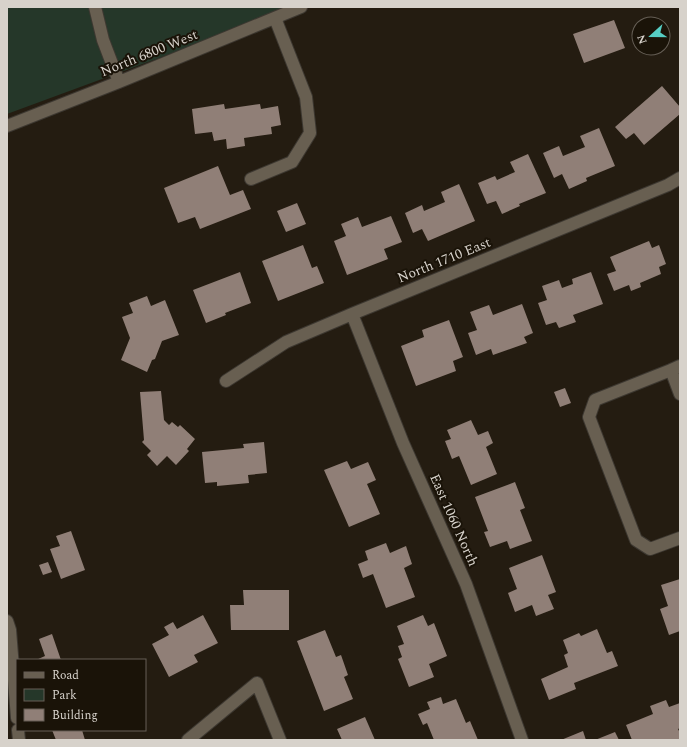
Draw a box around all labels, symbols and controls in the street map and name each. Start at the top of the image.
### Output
north arrow [631,16,671,56]
street label: North 6800 West [97,24,201,82]
text: N [633,32,652,47]
street label: North 1710 East [394,232,494,288]
street label: East 1060 North [424,470,484,570]
legend [16,659,146,731]
text: Road [52,666,79,685]
text: Park [52,686,77,705]
text: Building [52,706,98,725]

